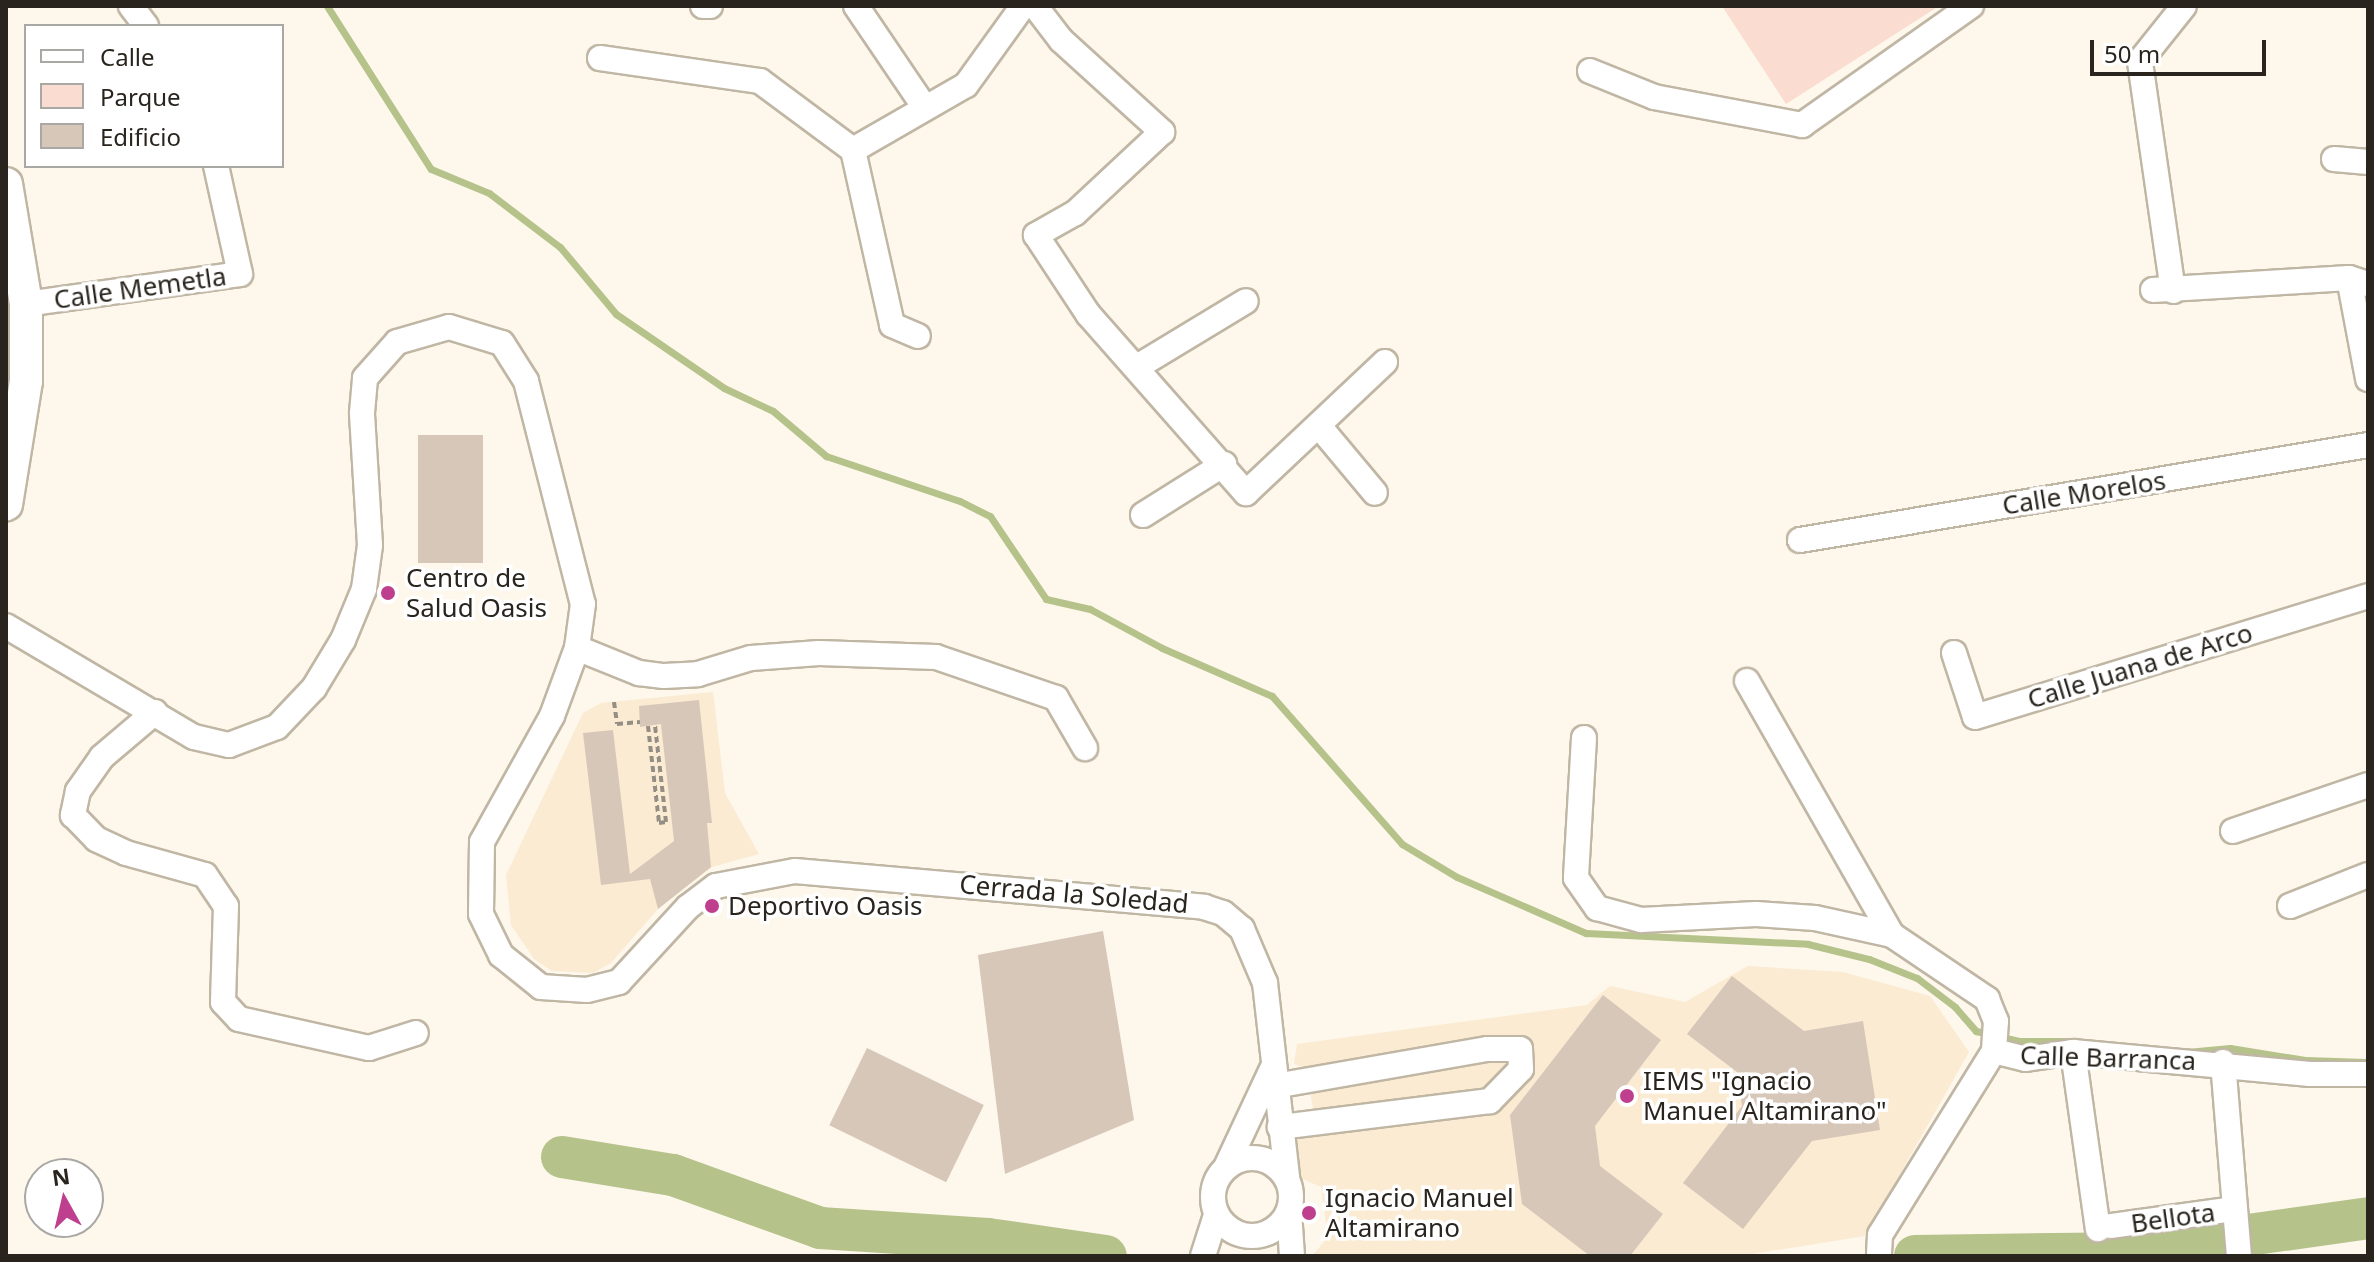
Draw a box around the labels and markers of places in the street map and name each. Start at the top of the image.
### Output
place label: Centro de Salud Oasis [406,562,547,624]
marker: Centro de Salud Oasis [377,582,399,604]
place label: Deportivo Oasis [728,890,922,922]
marker: Deportivo Oasis [703,897,721,915]
place label: IEMS "Ignacio Manuel Altamirano" [1643,1065,1887,1126]
marker: IEMS "Ignacio Manuel Altamirano" [1618,1087,1636,1105]
place label: Ignacio Manuel Altamirano [1325,1182,1514,1244]
marker: Ignacio Manuel Altamirano [1300,1204,1318,1222]

